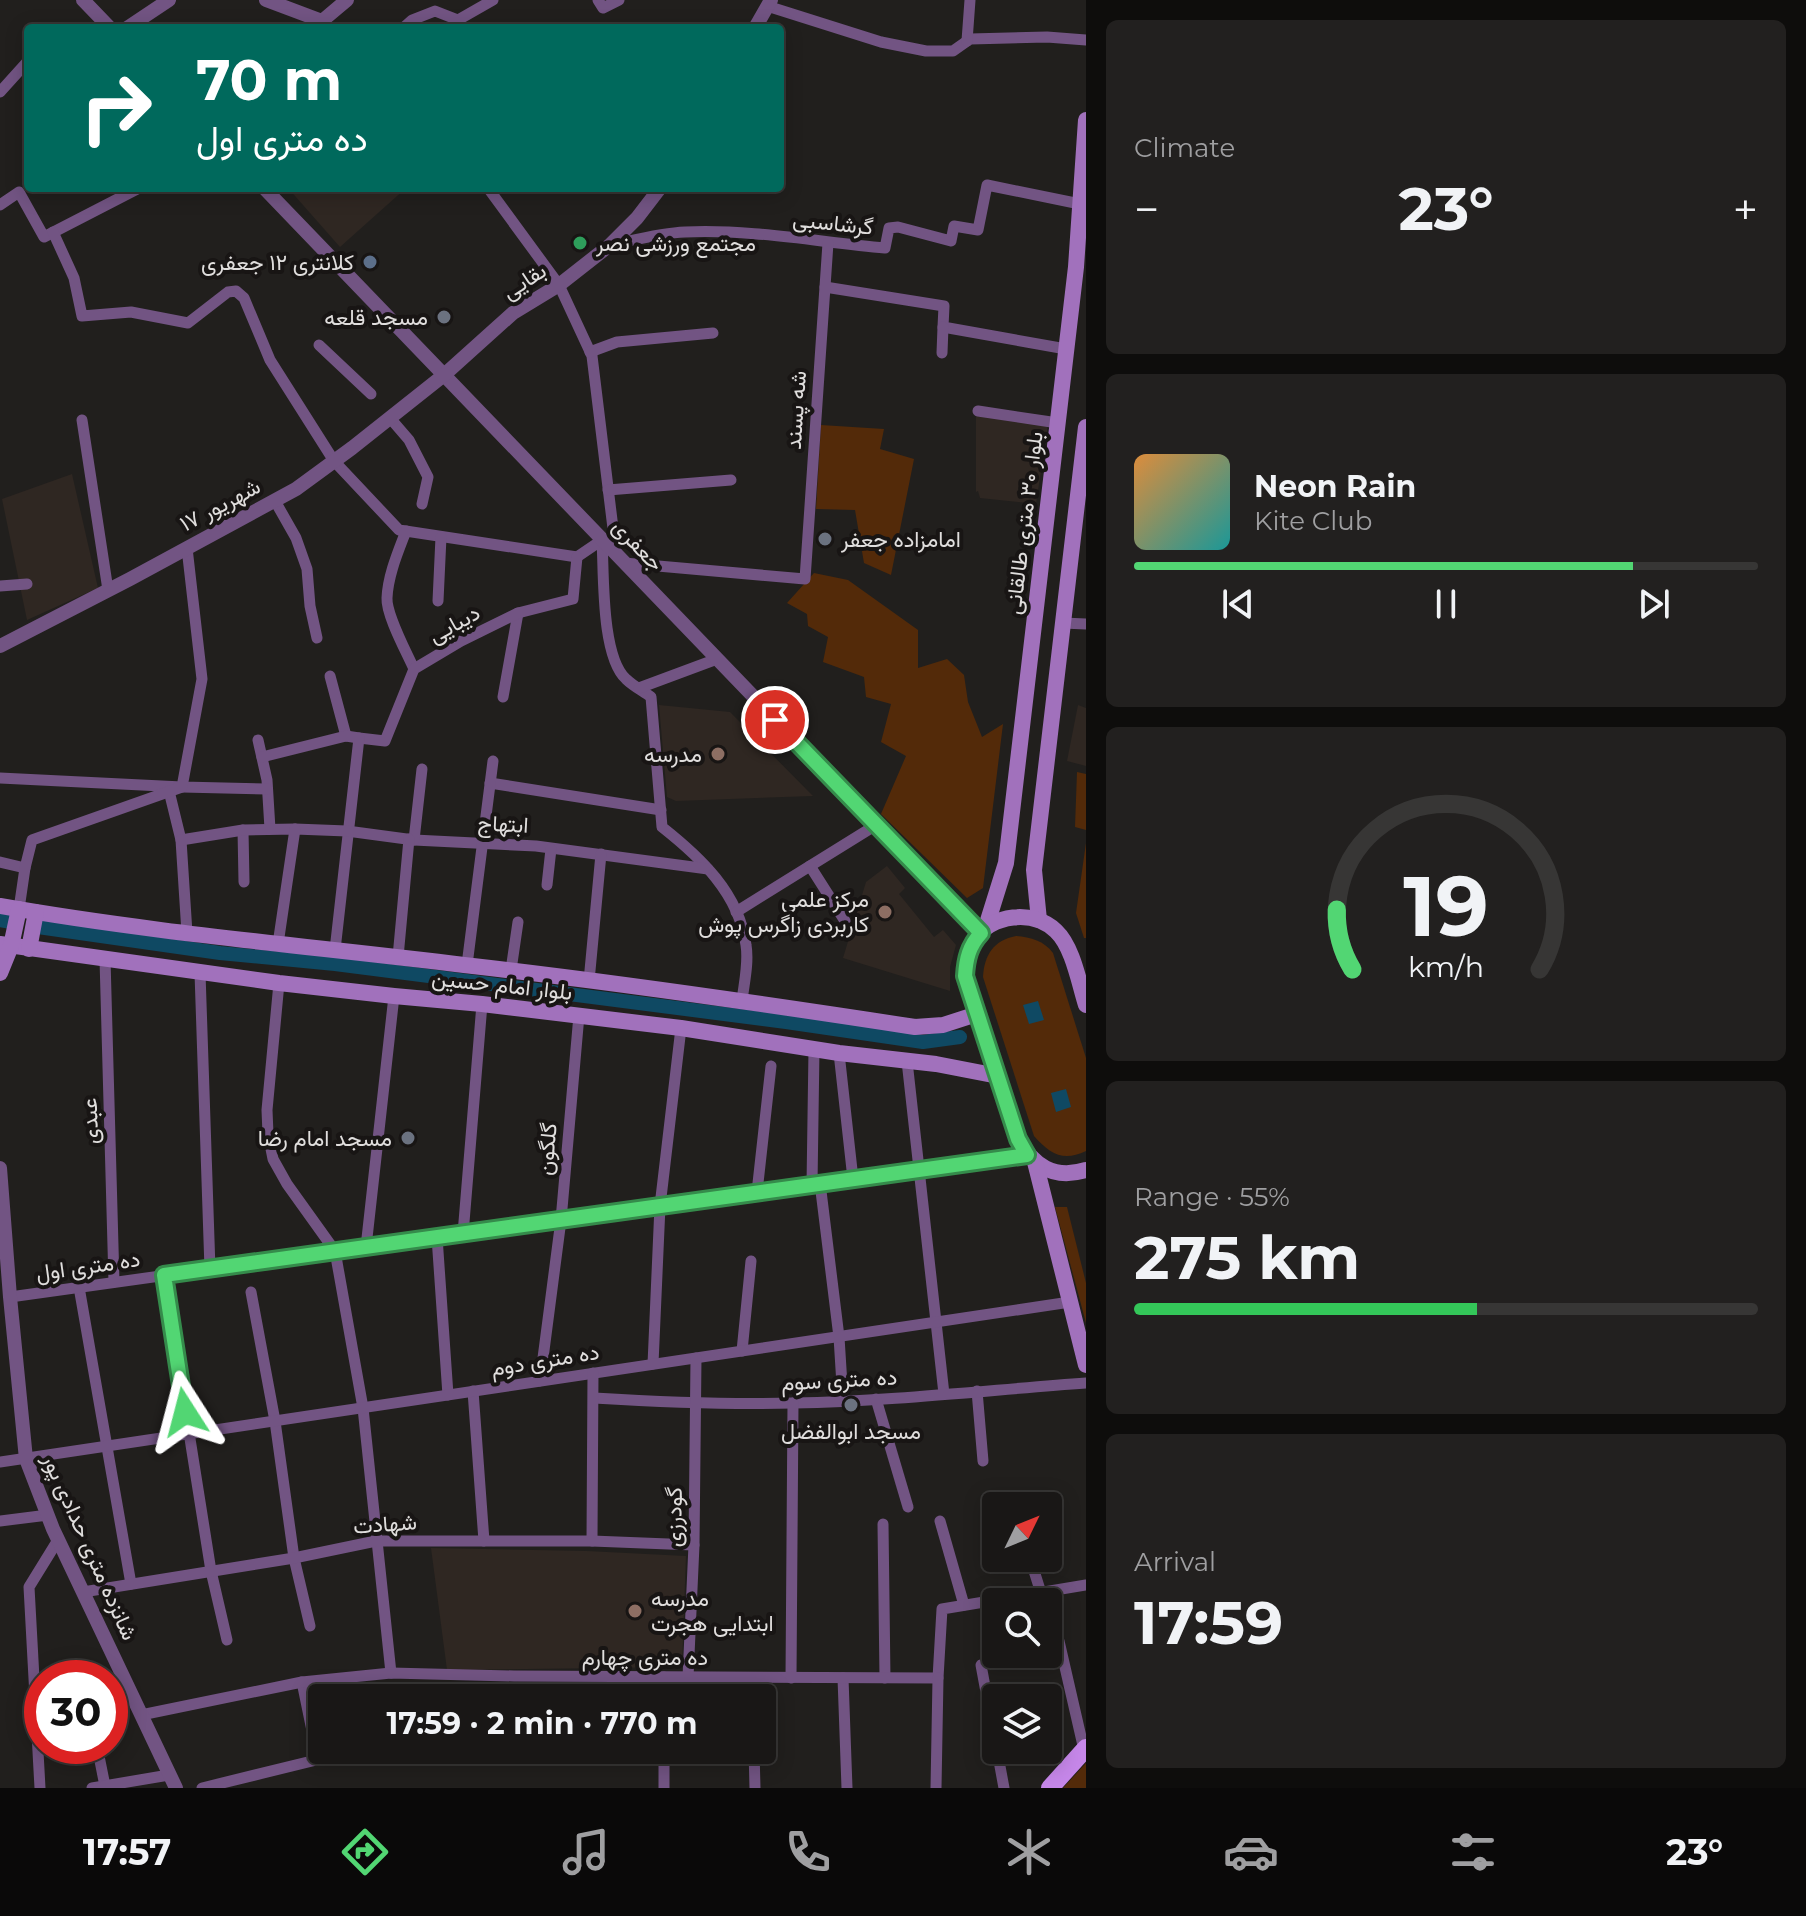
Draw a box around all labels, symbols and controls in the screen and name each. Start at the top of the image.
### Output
text: 70 m [196,46,342,114]
icon: right [64,56,168,160]
text: ده متری اول [196,116,368,160]
text: Climate [1134,132,1235,164]
text: 23° [1398,172,1494,245]
text: − [1134,182,1159,236]
text: + [1733,182,1758,236]
street label: گرشاسبی [791,205,875,241]
place label: مجتمع ورزشی نصر [595,230,756,258]
marker: مجتمع ورزشی نصر [571,234,589,252]
place label: کلانتری ۱۲ جعفری [201,249,354,276]
marker: کلانتری ۱۲ جعفری [361,253,379,271]
street label: بقایی [497,257,551,305]
place label: مسجد قلعه [324,304,428,331]
marker: مسجد قلعه [435,308,453,326]
street label: شه پسند [780,370,813,450]
street label: بلوار ۳۰ متری طالقانی [999,430,1049,616]
text: Neon Rain [1254,468,1416,505]
street label: ۱۷ شهریور [175,473,265,537]
text: Kite Club [1254,505,1372,537]
street label: جعفری [607,513,669,577]
place label: امامزاده جعفر [840,526,961,553]
marker: امامزاده جعفر [816,530,834,548]
icon: previous [1216,582,1260,626]
icon: pause [1424,582,1468,626]
icon: next [1632,582,1676,626]
street label: دیبایی [423,599,485,649]
pin [741,686,809,754]
icon: arrive [753,698,797,742]
place label: مدرسه [644,741,702,768]
marker: مدرسه [709,745,727,763]
street label: ابتهاج [477,809,529,840]
text: 19 [1403,855,1489,957]
place label: مرکز علمی کاربردی زاگرس پوش [698,886,869,939]
marker: مرکز علمی کاربردی زاگرس پوش [876,903,894,921]
text: km/h [1408,949,1484,984]
street label: بلوار امام حسین [430,964,574,1007]
street label: عبدی [76,1097,104,1145]
street label: گلگون [531,1121,563,1176]
place label: مسجد امام رضا [258,1125,392,1153]
marker: مسجد امام رضا [399,1129,417,1147]
text: Range · 55% [1134,1181,1290,1213]
text: 275 km [1134,1221,1360,1294]
street label: ده متری اول [34,1245,142,1287]
street label: ده متری دوم [489,1338,601,1383]
street label: ده متری سوم [780,1363,898,1398]
position arrow [143,1370,227,1454]
marker: مسجد ابوالفضل [842,1396,860,1414]
place label: مسجد ابوالفضل [781,1418,921,1445]
street label: شانزده متری حدادی پور [36,1449,143,1645]
street label: گودرزی [660,1486,688,1547]
north arrow [982,1492,1062,1572]
map controls [982,1492,1062,1764]
street label: شهادت [352,1508,418,1540]
text: Arrival [1134,1546,1216,1578]
place label: مدرسه ابتدایی هجرت [651,1585,773,1637]
text: 17:59 [1134,1586,1283,1659]
button: search [982,1588,1062,1668]
marker: مدرسه ابتدایی هجرت [626,1602,644,1620]
street label: ده متری چهارم [582,1644,708,1672]
speed limit sign: 30 [24,1660,128,1764]
button: layers [982,1684,1062,1764]
text: 17:59 · 2 min · 770 m [386,1705,698,1742]
icon: directions [337,1824,393,1880]
icon: music [558,1824,614,1880]
icon: phone [780,1824,836,1880]
icon: climate [1001,1824,1057,1880]
icon: car [1223,1824,1279,1880]
icon: filters [1445,1824,1501,1880]
text: 17:57 [83,1830,171,1874]
text: 23° [1666,1830,1723,1874]

